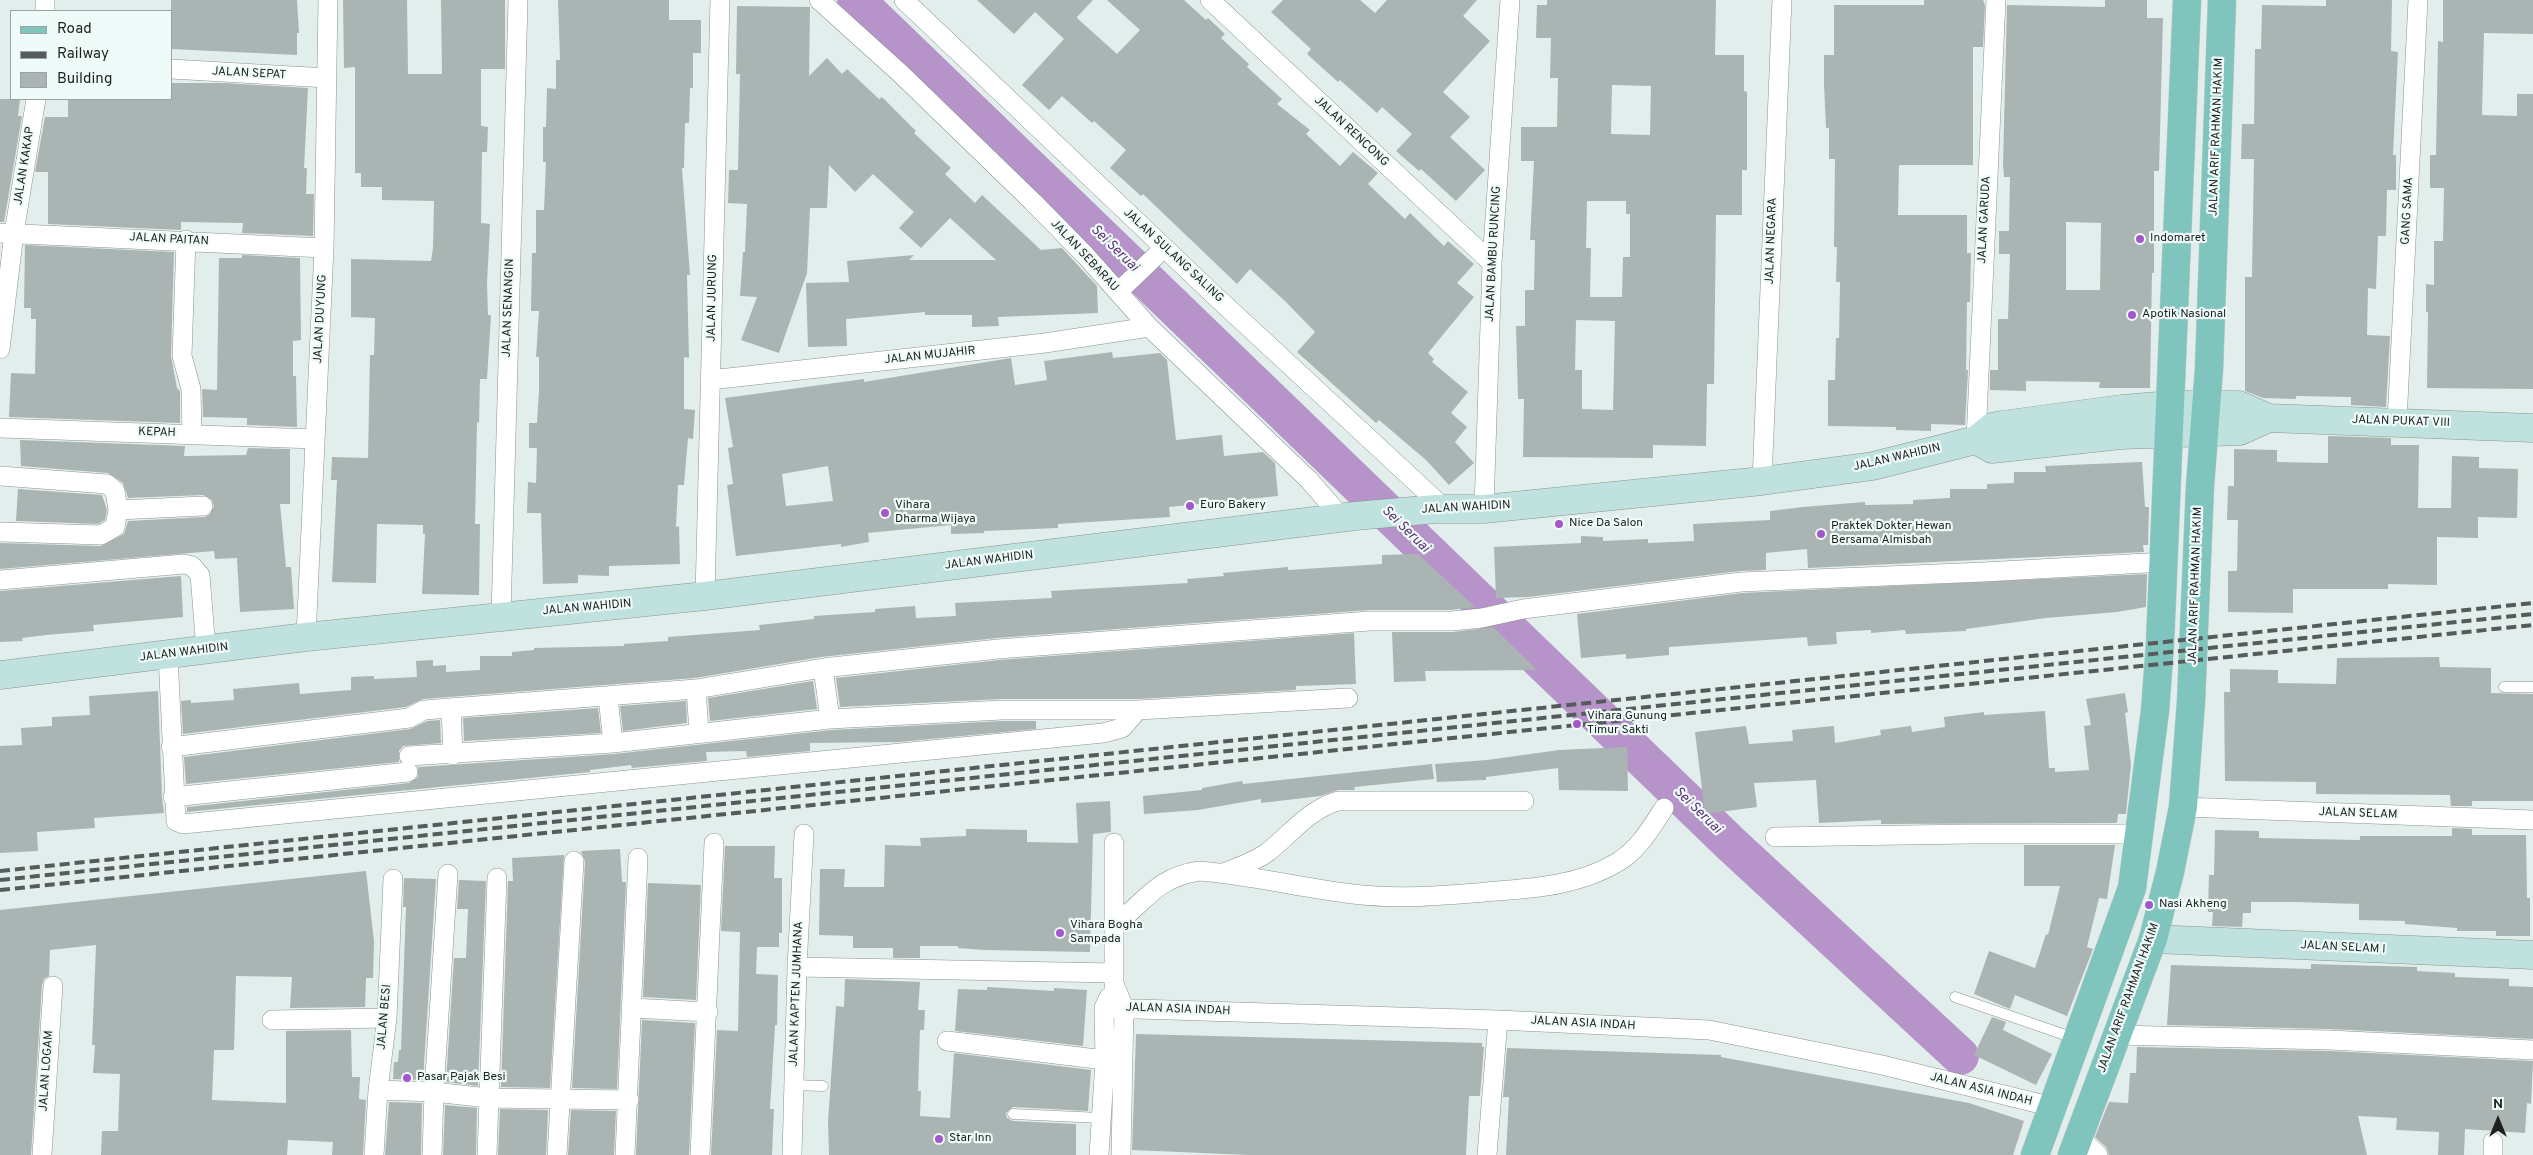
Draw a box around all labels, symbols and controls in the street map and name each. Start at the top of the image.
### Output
legend [10,10,172,100]
text: Road [57,20,92,39]
text: Railway [57,45,109,64]
street label: JALAN ARIF RAHMAN HAKIM [2207,58,2227,216]
street label: JALAN SEPAT [211,65,287,83]
text: Building [57,70,112,89]
street label: JALAN RENCONG [1311,94,1391,170]
street label: JALAN KAKAP [12,126,38,206]
street label: JALAN GARUDA [1976,176,1994,264]
street label: GANG SAMA [2399,177,2417,245]
street label: JALAN BAMBU RUNCING [1483,186,1505,322]
street label: JALAN NEGARA [1763,197,1781,285]
street label: JALAN SULANG SALING [1120,206,1226,306]
street label: JALAN SEBARAU [1047,217,1121,295]
water label: Sei Seruai [1087,222,1141,276]
street label: JALAN PAITAN [129,231,209,249]
place label: Indomaret [2150,232,2206,246]
marker: Indomaret [2134,233,2146,245]
street label: JALAN JURUNG [705,254,721,342]
street label: JALAN SENANGIN [500,258,518,358]
street label: JALAN DUYUNG [311,274,331,364]
place label: Apotik Nasional [2142,308,2226,322]
marker: Apotik Nasional [2126,309,2138,321]
street label: JALAN MUJAHIR [884,344,976,368]
street label: JALAN PUKAT VIII [2352,413,2450,431]
street label: KEPAH [138,425,176,441]
street label: JALAN WAHIDIN [1852,441,1942,475]
street label: JALAN WAHIDIN [1421,498,1511,518]
place label: Vihara Dharma Wijaya [895,499,976,527]
place label: Euro Bakery [1200,499,1266,513]
marker: Euro Bakery [1184,500,1196,512]
water label: Sei Seruai [1378,503,1432,557]
marker: Vihara Dharma Wijaya [879,507,891,519]
street label: JALAN ARIF RAHMAN HAKIM [2186,507,2206,665]
place label: Nice Da Salon [1569,517,1643,531]
marker: Nice Da Salon [1553,518,1565,530]
place label: Praktek Dokter Hewan Bersama Almisbah [1831,520,1952,548]
marker: Praktek Dokter Hewan Bersama Almisbah [1815,528,1827,540]
street label: JALAN WAHIDIN [944,548,1034,574]
street label: JALAN WAHIDIN [542,597,632,619]
street label: JALAN WAHIDIN [139,640,229,666]
place label: Vihara Gunung Timur Sakti [1587,710,1667,738]
marker: Vihara Gunung Timur Sakti [1571,718,1583,730]
water label: Sei Seruai [1670,784,1724,838]
street label: JALAN SELAM [2318,805,2398,823]
place label: Nasi Akheng [2159,898,2227,912]
marker: Nasi Akheng [2143,899,2155,911]
place label: Vihara Bogha Sampada [1070,919,1142,947]
street label: JALAN KAPTEN JUMHANA [787,921,807,1067]
street label: JALAN ARIF RAHMAN HAKIM [2095,921,2163,1075]
marker: Vihara Bogha Sampada [1054,927,1066,939]
street label: JALAN SELAM I [2300,939,2386,957]
street label: JALAN BESI [375,984,395,1050]
street label: JALAN ASIA INDAH [1125,1001,1231,1019]
street label: JALAN ASIA INDAH [1530,1014,1636,1034]
street label: JALAN LOGAM [37,1030,57,1112]
street label: JALAN ASIA INDAH [1928,1070,2034,1110]
place label: Pasar Pajak Besi [417,1071,506,1085]
marker: Pasar Pajak Besi [401,1072,413,1084]
north arrow [2473,1095,2523,1145]
text: N [2493,1096,2503,1113]
place label: Star Inn [949,1132,991,1146]
marker: Star Inn [933,1133,945,1145]

